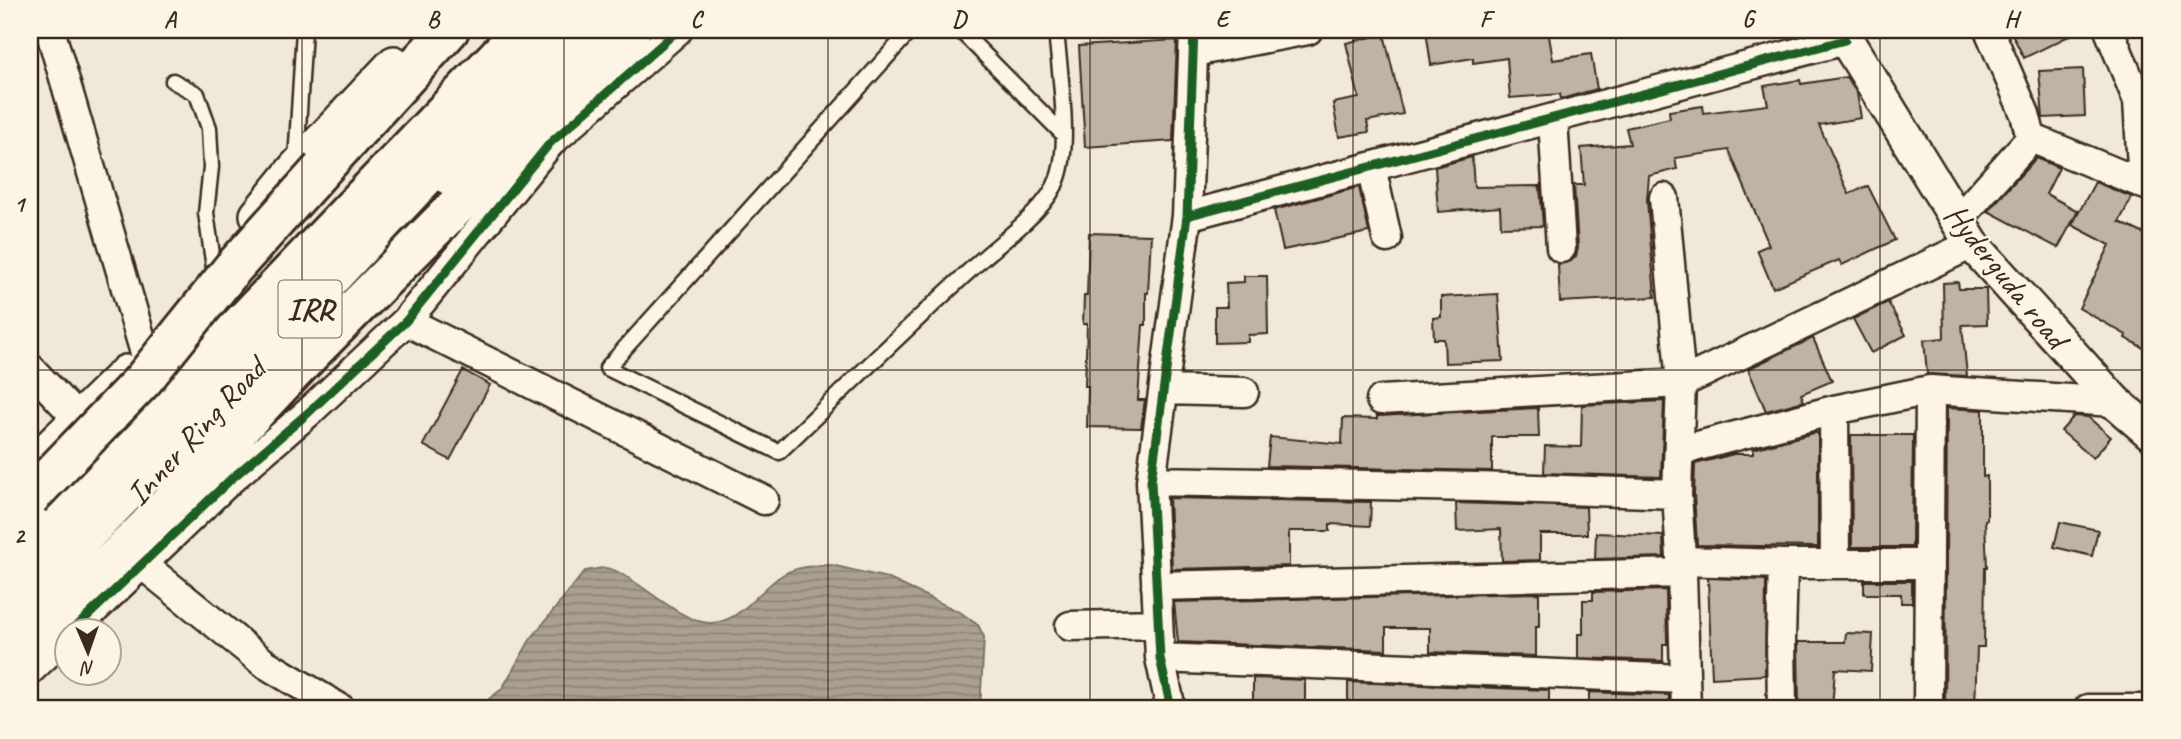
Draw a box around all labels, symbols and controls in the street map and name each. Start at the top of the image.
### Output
text: A [164,5,178,34]
text: B [427,5,441,34]
text: C [691,5,705,34]
text: D [952,5,968,34]
text: E [1216,5,1232,34]
text: F [1480,5,1496,34]
text: G [1742,5,1757,34]
text: H [2004,5,2022,34]
text: 1 [14,190,27,219]
street label: Hyderguda road [1935,195,2080,360]
road number: IRR [278,281,342,338]
street label: Inner Ring Road [117,345,278,514]
text: 2 [14,521,27,550]
north arrow [52,616,122,686]
text: N [79,656,95,680]

